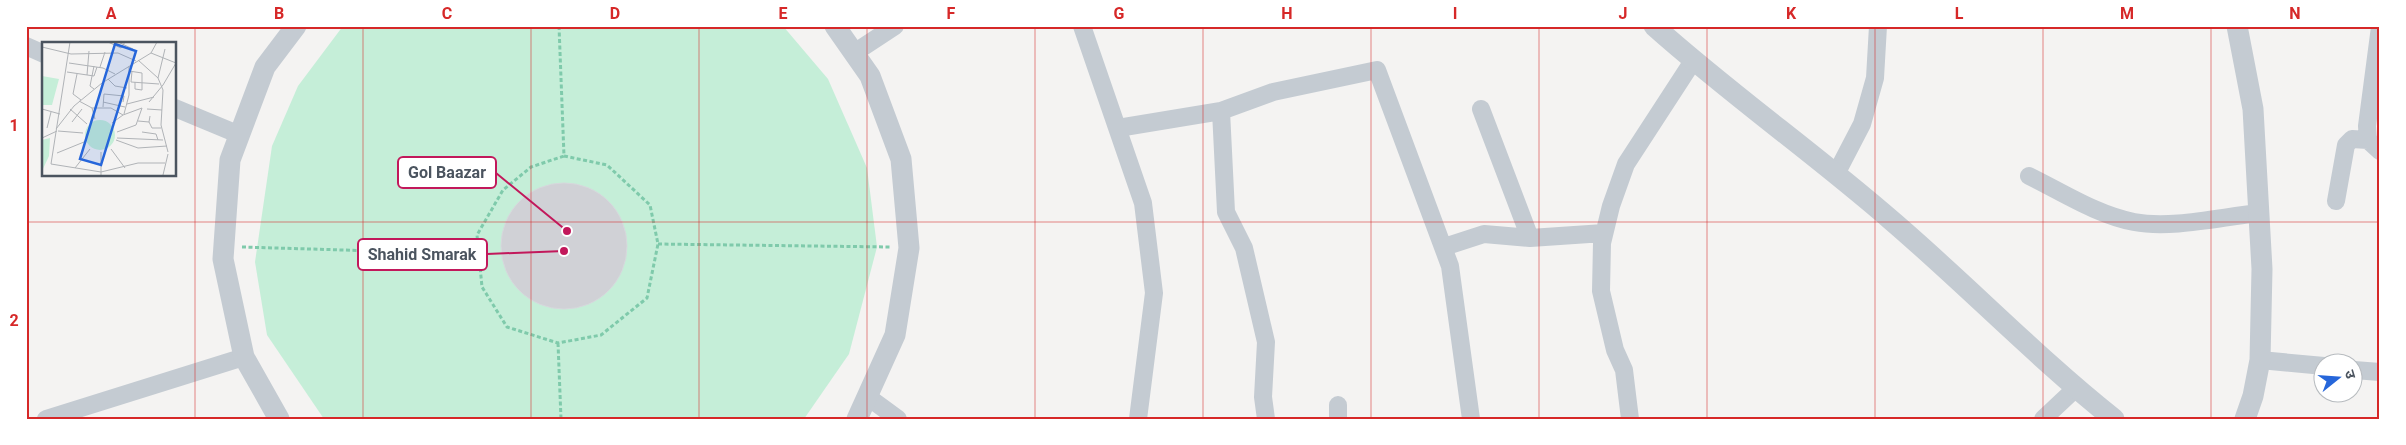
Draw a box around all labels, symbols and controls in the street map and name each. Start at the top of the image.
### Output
text: A [106,4,117,23]
text: B [274,4,284,23]
text: C [442,4,452,23]
text: D [610,4,620,23]
text: E [779,4,788,23]
text: F [947,4,956,23]
text: G [1114,4,1125,23]
text: H [1281,4,1293,23]
text: I [1453,4,1457,23]
text: J [1619,4,1627,23]
text: K [1786,4,1797,23]
text: L [1955,4,1964,23]
text: M [2120,4,2134,23]
text: N [2289,4,2301,23]
inset map [42,42,176,176]
text: 1 [9,116,19,135]
callout: Gol Baazar [398,157,496,188]
text: Gol Baazar [408,163,486,182]
callout: Shahid Smarak [358,239,487,270]
text: Shahid Smarak [368,245,477,264]
text: 2 [9,311,19,330]
north arrow [2314,352,2364,402]
text: उ [2342,368,2360,381]

